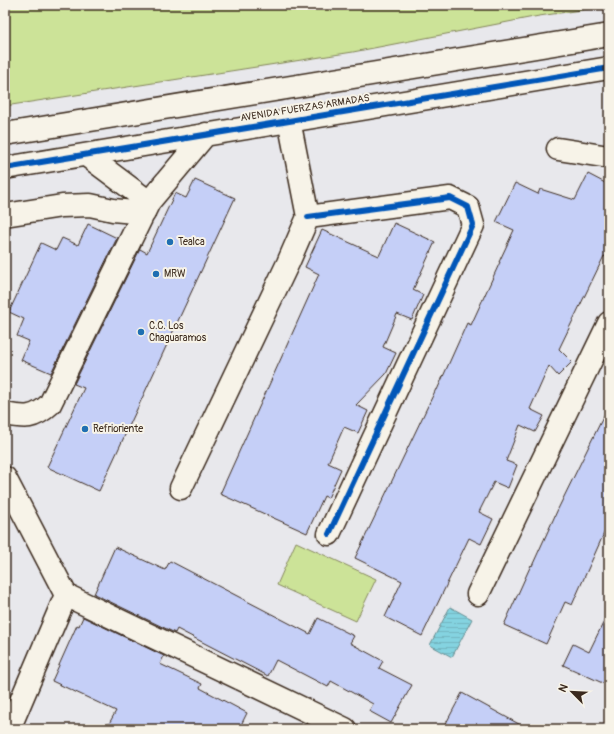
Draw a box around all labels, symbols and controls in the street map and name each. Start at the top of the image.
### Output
street label: AVENIDA FUERZAS ARMADAS [240,92,371,124]
place label: Tealca [178,236,205,248]
marker: Tealca [165,237,175,247]
place label: MRW [164,268,186,280]
marker: MRW [151,269,161,279]
place label: C.C. Los Chaguaramos [149,320,207,344]
marker: C.C. Los Chaguaramos [136,327,146,337]
place label: Refrioriente [93,423,143,435]
marker: Refrioriente [80,424,90,434]
north arrow [552,672,592,712]
text: N [556,682,571,694]

